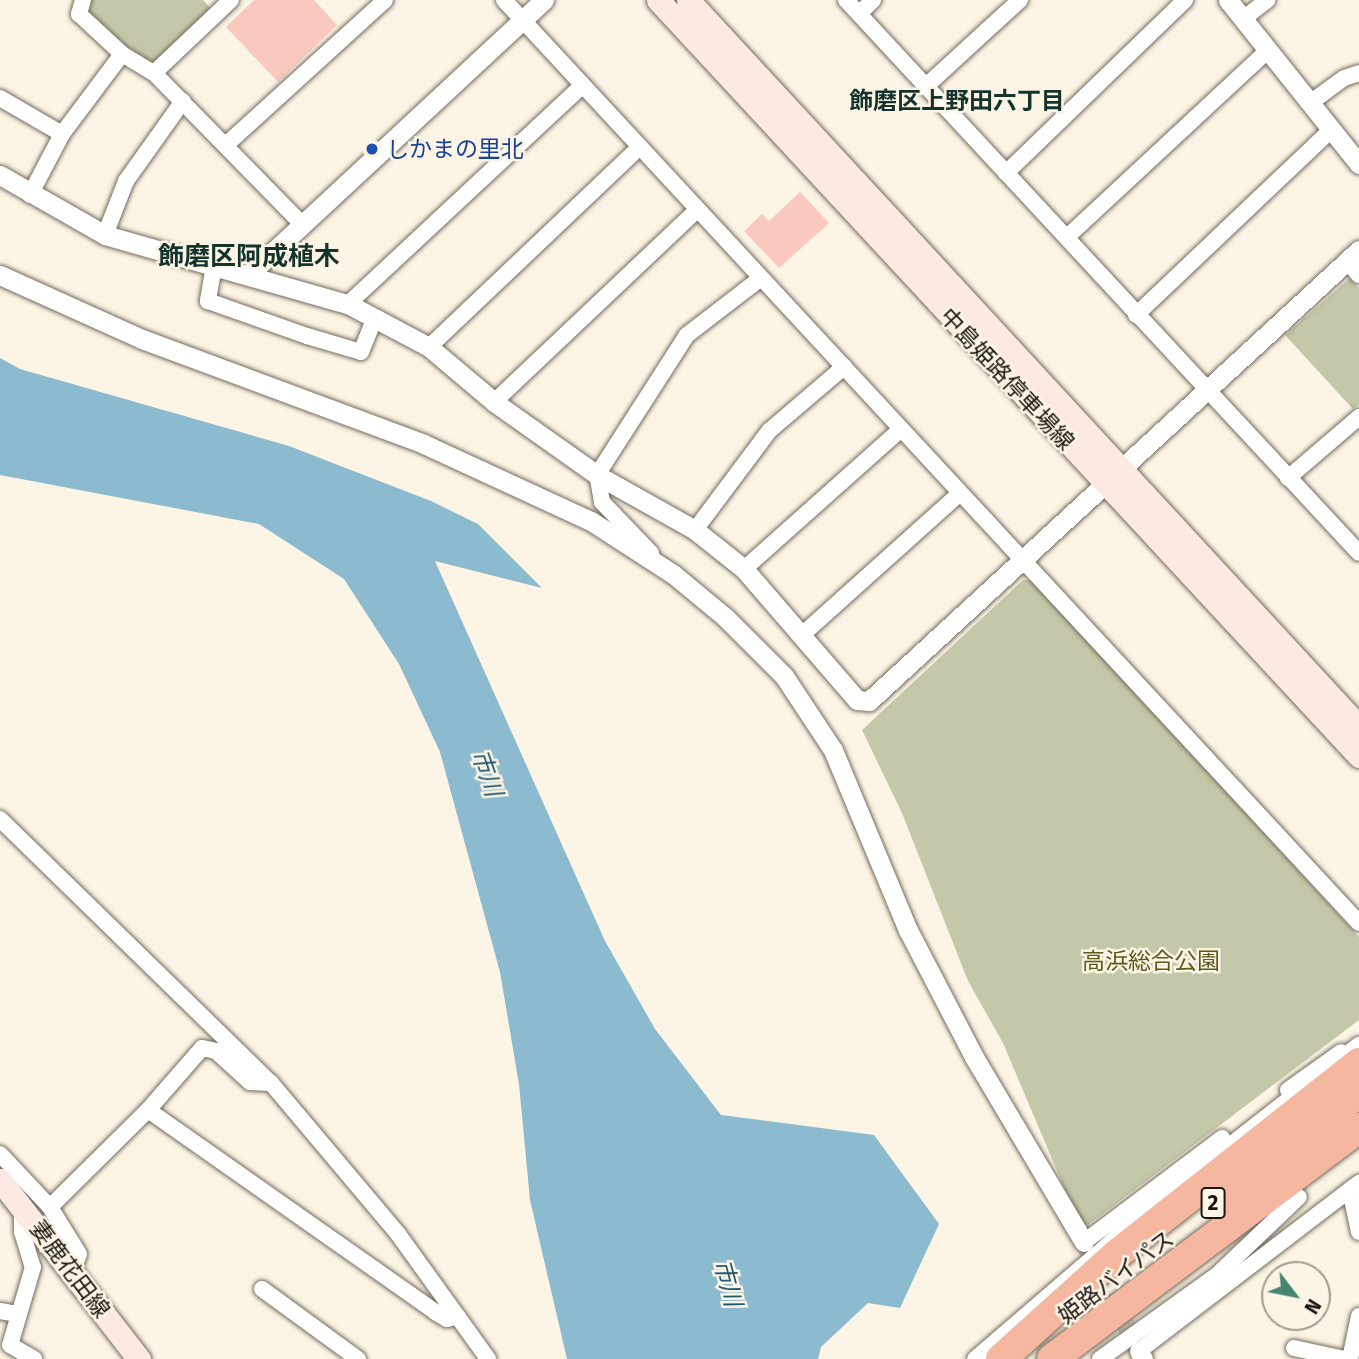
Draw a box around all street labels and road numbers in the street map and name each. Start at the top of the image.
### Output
street label: 中島姫路停車場線 [934,302,1080,456]
road number: 2 [1199,1186,1227,1220]
street label: 妻鹿花田線 [24,1215,116,1323]
street label: 姫路バイパス [1053,1224,1179,1330]

